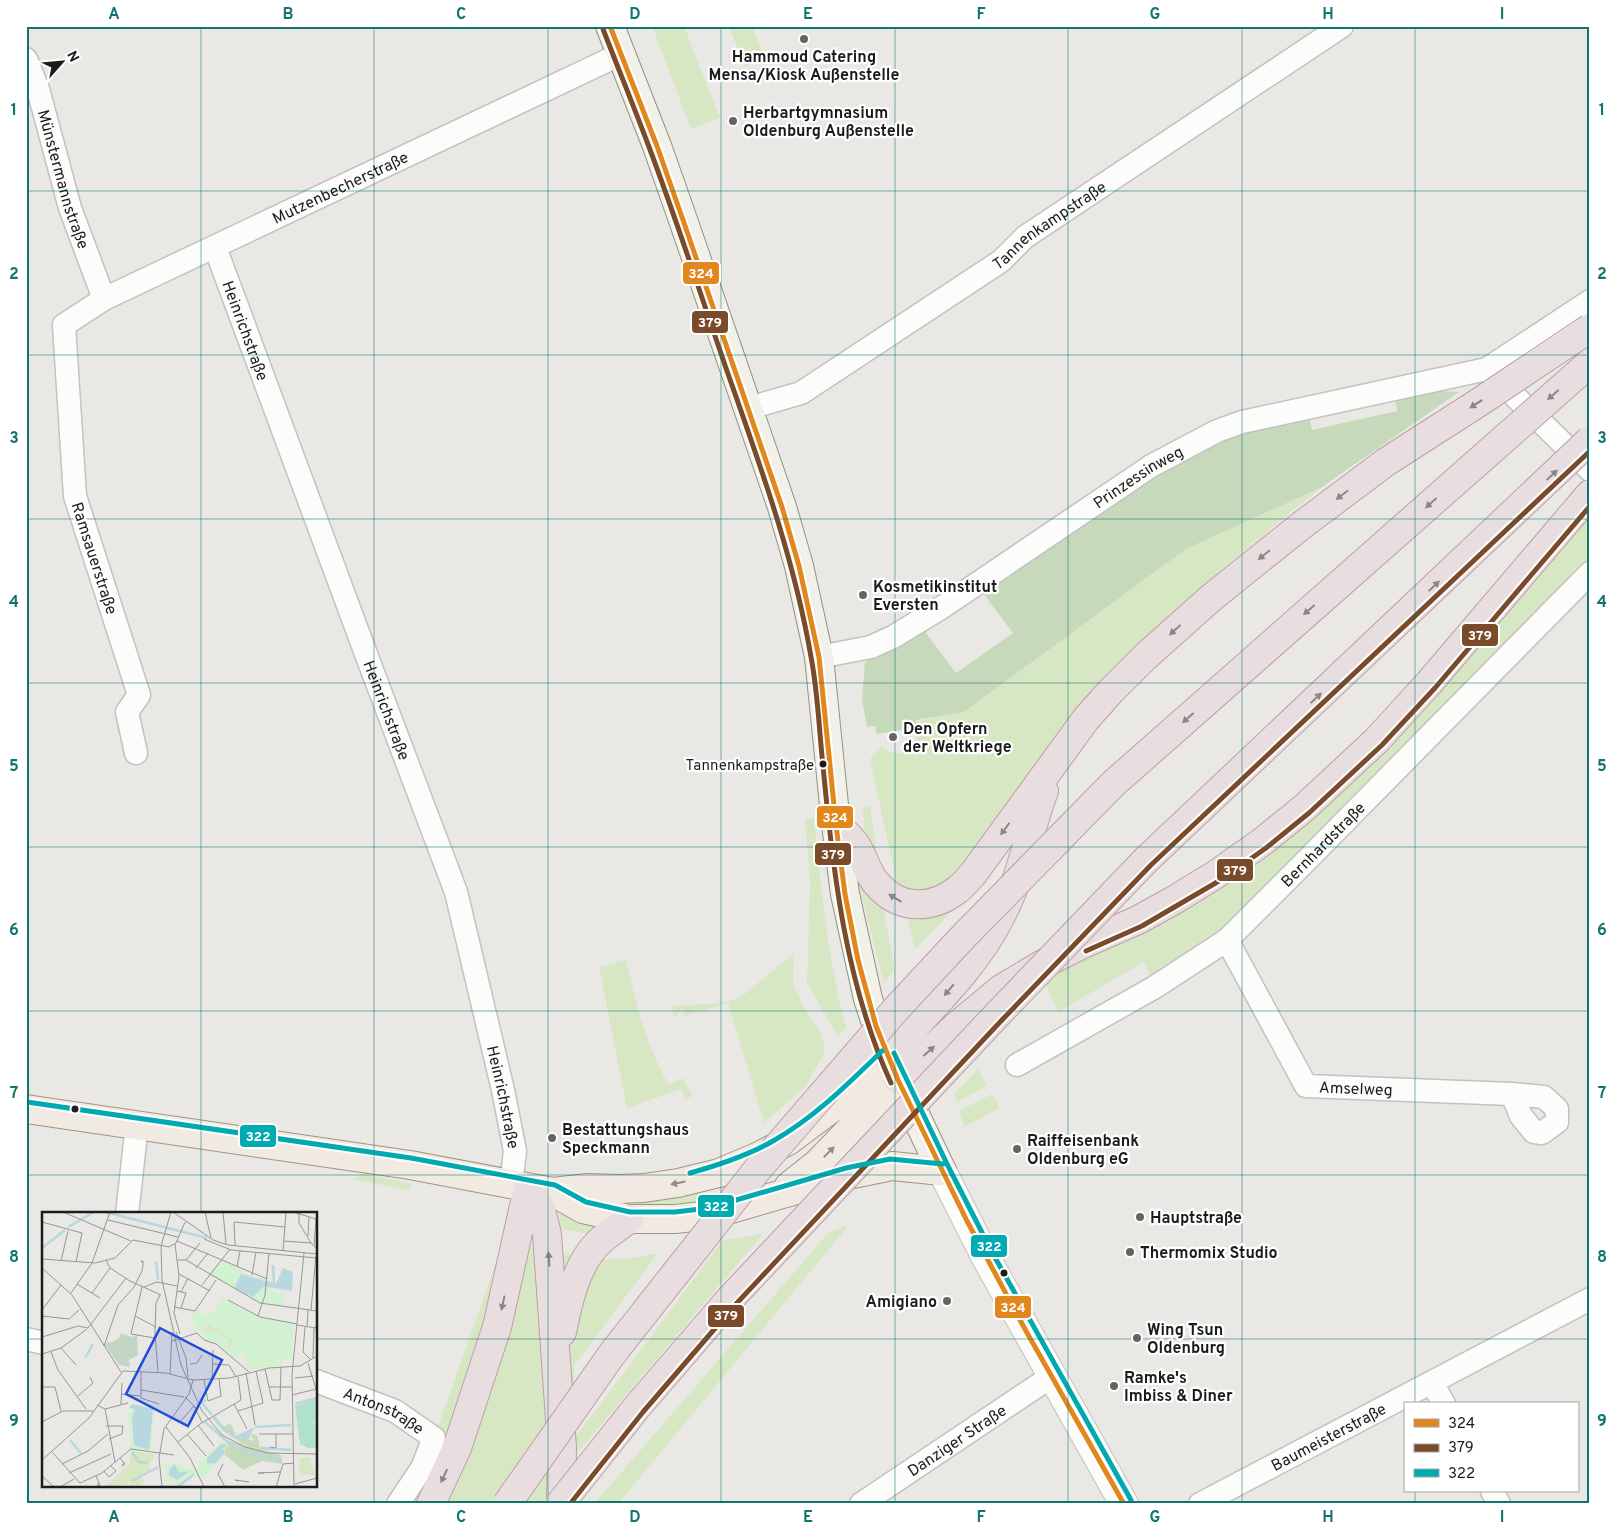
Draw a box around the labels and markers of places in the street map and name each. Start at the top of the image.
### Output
marker: Hammoud Catering Mensa/Kiosk Außenstelle [798,33,810,45]
place label: Hammoud Catering Mensa/Kiosk Außenstelle [709,48,899,86]
place label: Herbartgymnasium Oldenburg Außenstelle [743,104,914,142]
marker: Herbartgymnasium Oldenburg Außenstelle [727,115,739,127]
place label: Kosmetikinstitut Eversten [873,578,997,616]
marker: Kosmetikinstitut Eversten [857,589,869,601]
place label: Den Opfern der Weltkriege [903,720,1012,758]
marker: Den Opfern der Weltkriege [887,731,899,743]
place label: Tannenkampstraße [686,757,814,776]
marker: Tannenkampstraße [818,759,828,769]
unlabelled marker [70,1104,80,1114]
place label: Bestattungshaus Speckmann [562,1121,689,1159]
marker: Bestattungshaus Speckmann [546,1132,558,1144]
place label: Raiffeisenbank Oldenburg eG [1027,1132,1139,1170]
marker: Raiffeisenbank Oldenburg eG [1011,1143,1023,1155]
place label: Hauptstraße [1150,1209,1242,1229]
marker: Hauptstraße [1134,1211,1146,1223]
place label: Thermomix Studio [1140,1244,1278,1264]
marker: Thermomix Studio [1124,1246,1136,1258]
unlabelled marker [999,1268,1009,1278]
place label: Amigiano [866,1293,937,1313]
marker: Amigiano [941,1295,953,1307]
place label: Wing Tsun Oldenburg [1147,1321,1225,1359]
marker: Wing Tsun Oldenburg [1131,1332,1143,1344]
place label: Ramke's Imbiss & Diner [1124,1369,1233,1407]
marker: Ramke's Imbiss & Diner [1108,1380,1120,1392]

